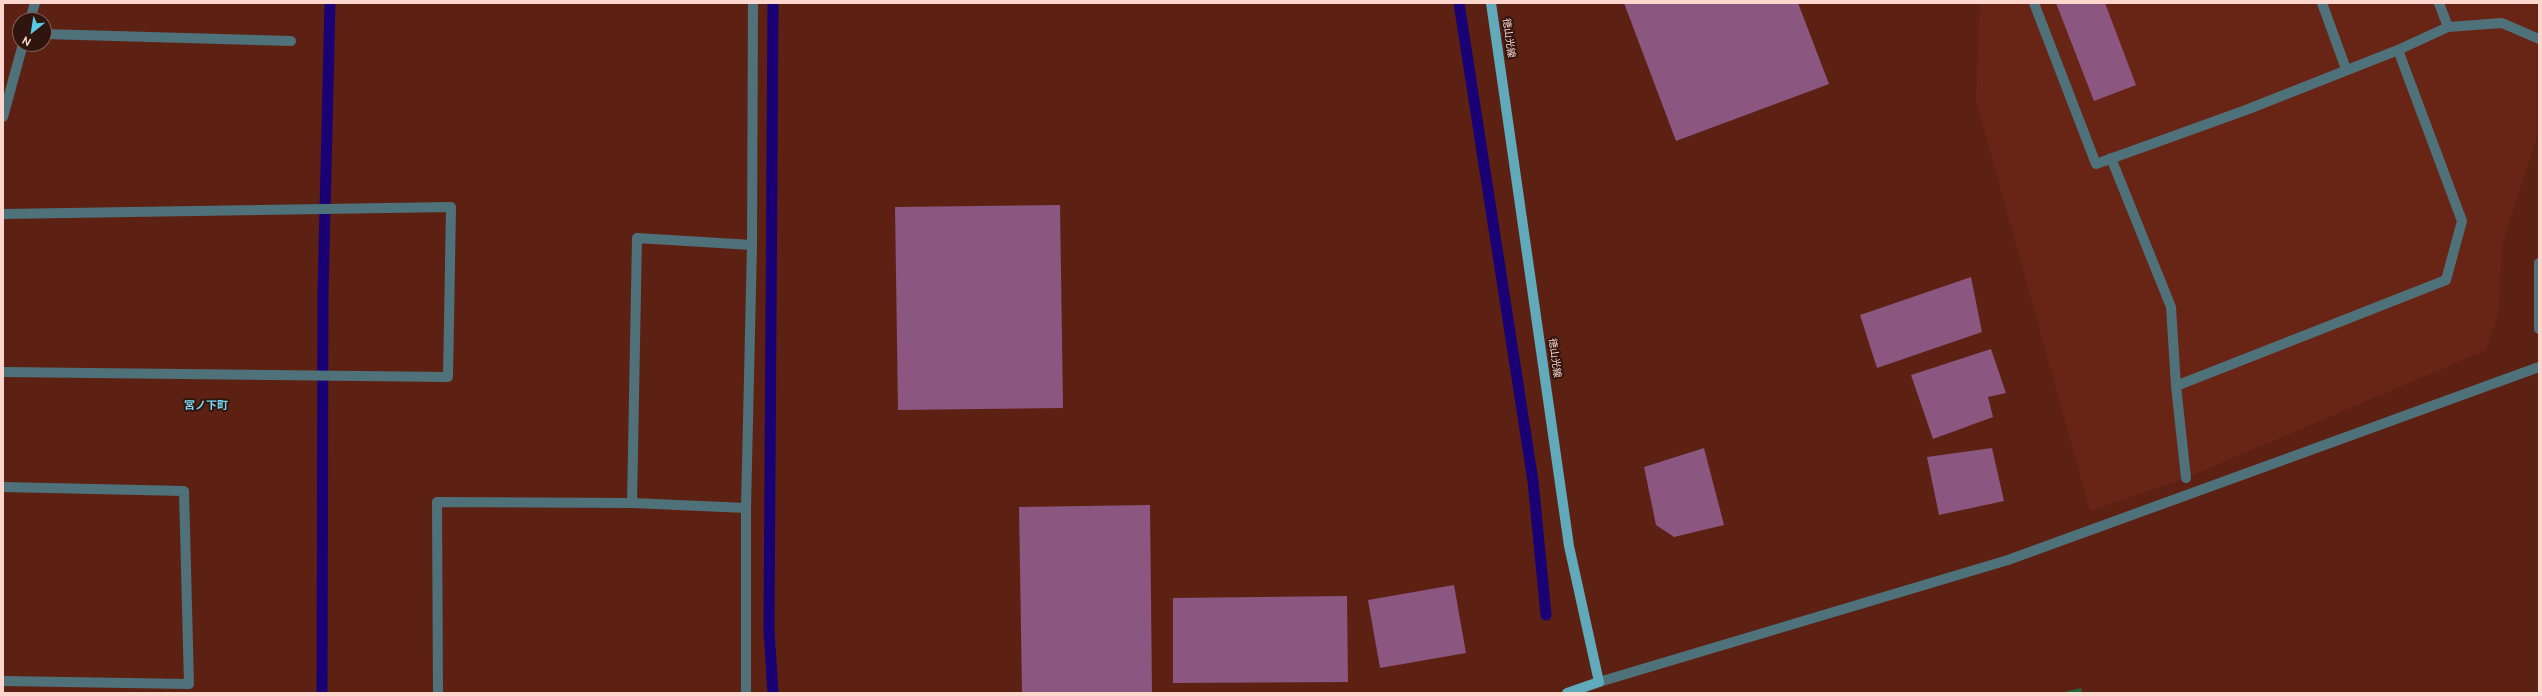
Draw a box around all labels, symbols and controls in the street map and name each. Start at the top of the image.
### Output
north arrow [12,12,52,52]
street label: 徳山光線 [1500,17,1518,59]
text: N [20,34,33,49]
street label: 徳山光線 [1546,337,1564,379]
district label: 宮ノ下町 [184,398,228,412]

